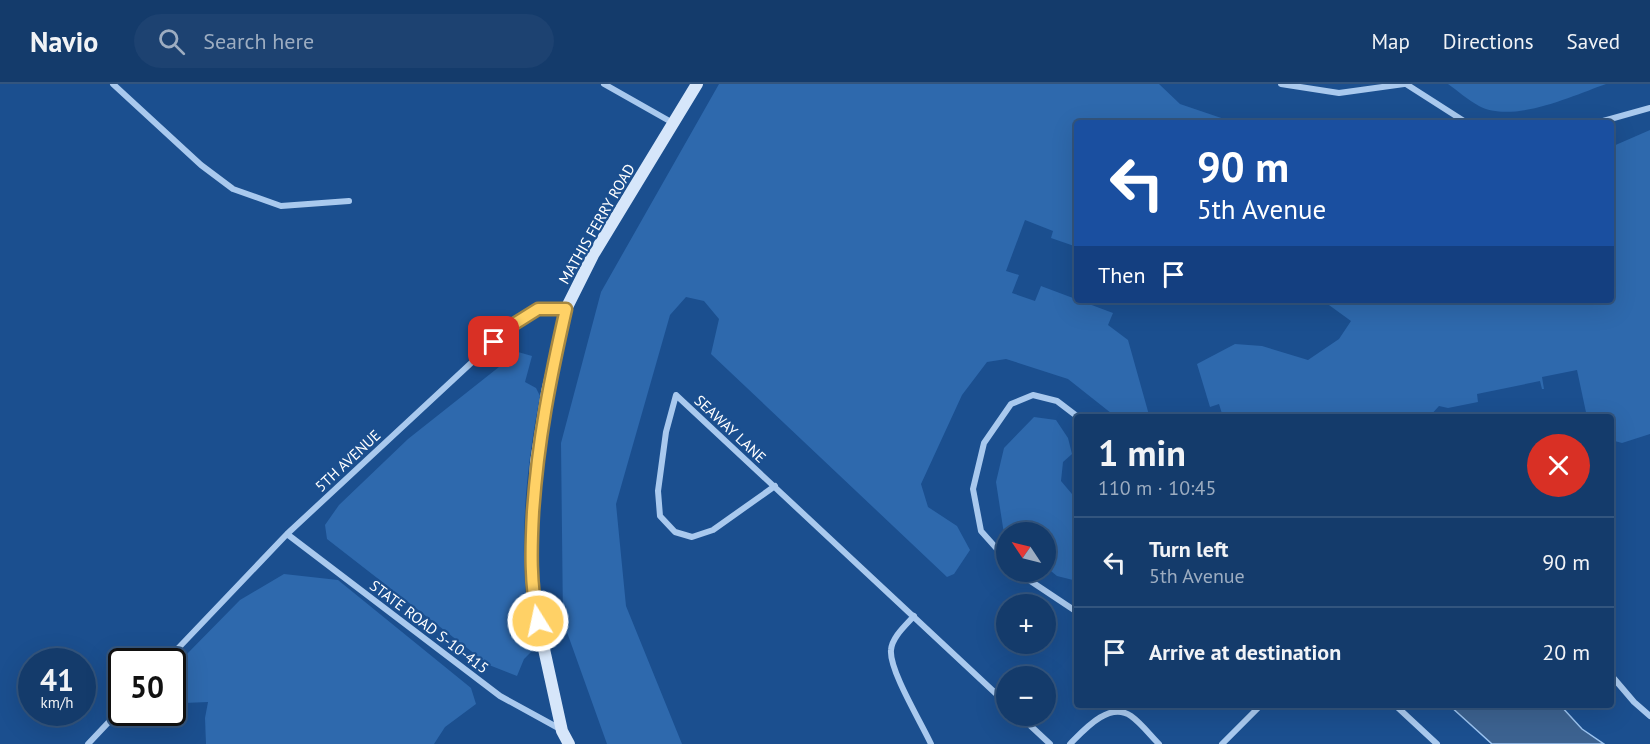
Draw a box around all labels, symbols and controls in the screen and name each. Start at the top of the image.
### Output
search box [134,14,554,68]
text: Navio [30,23,98,60]
icon: search [155,25,188,58]
text: Search here [203,27,314,55]
text: Map [1371,28,1410,55]
text: Directions [1443,28,1534,55]
text: Saved [1567,28,1620,55]
text: 90 m [1197,139,1289,194]
icon: left [1098,144,1176,222]
street label: MATHIS FERRY ROAD [554,160,639,287]
text: 5th Avenue [1197,192,1326,226]
icon: arrive [1157,258,1190,291]
text: Then [1098,261,1145,289]
pin [468,316,519,367]
icon: arrive [477,325,510,358]
street label: SEAWAY LANE [691,391,770,467]
street label: 5TH AVENUE [311,425,384,496]
text: 1 min [1098,429,1186,476]
button: close [1527,434,1590,497]
text: 110 m · 10:45 [1098,475,1216,501]
north arrow [996,522,1056,582]
map controls [996,522,1056,726]
text: Turn left [1149,535,1229,563]
icon: left [1098,546,1131,579]
text: 90 m [1542,548,1590,576]
text: 5th Avenue [1149,563,1245,589]
street label: STATE ROAD S-10-415 [366,576,492,677]
position arrow [506,589,570,653]
button: + [996,594,1056,654]
icon: arrive [1098,636,1131,669]
text: Arrive at destination [1149,638,1341,666]
text: 20 m [1542,638,1590,666]
speed limit sign: 50 [108,648,186,726]
text: 41 [40,660,74,699]
button: − [996,666,1056,726]
text: km/h [41,693,73,712]

